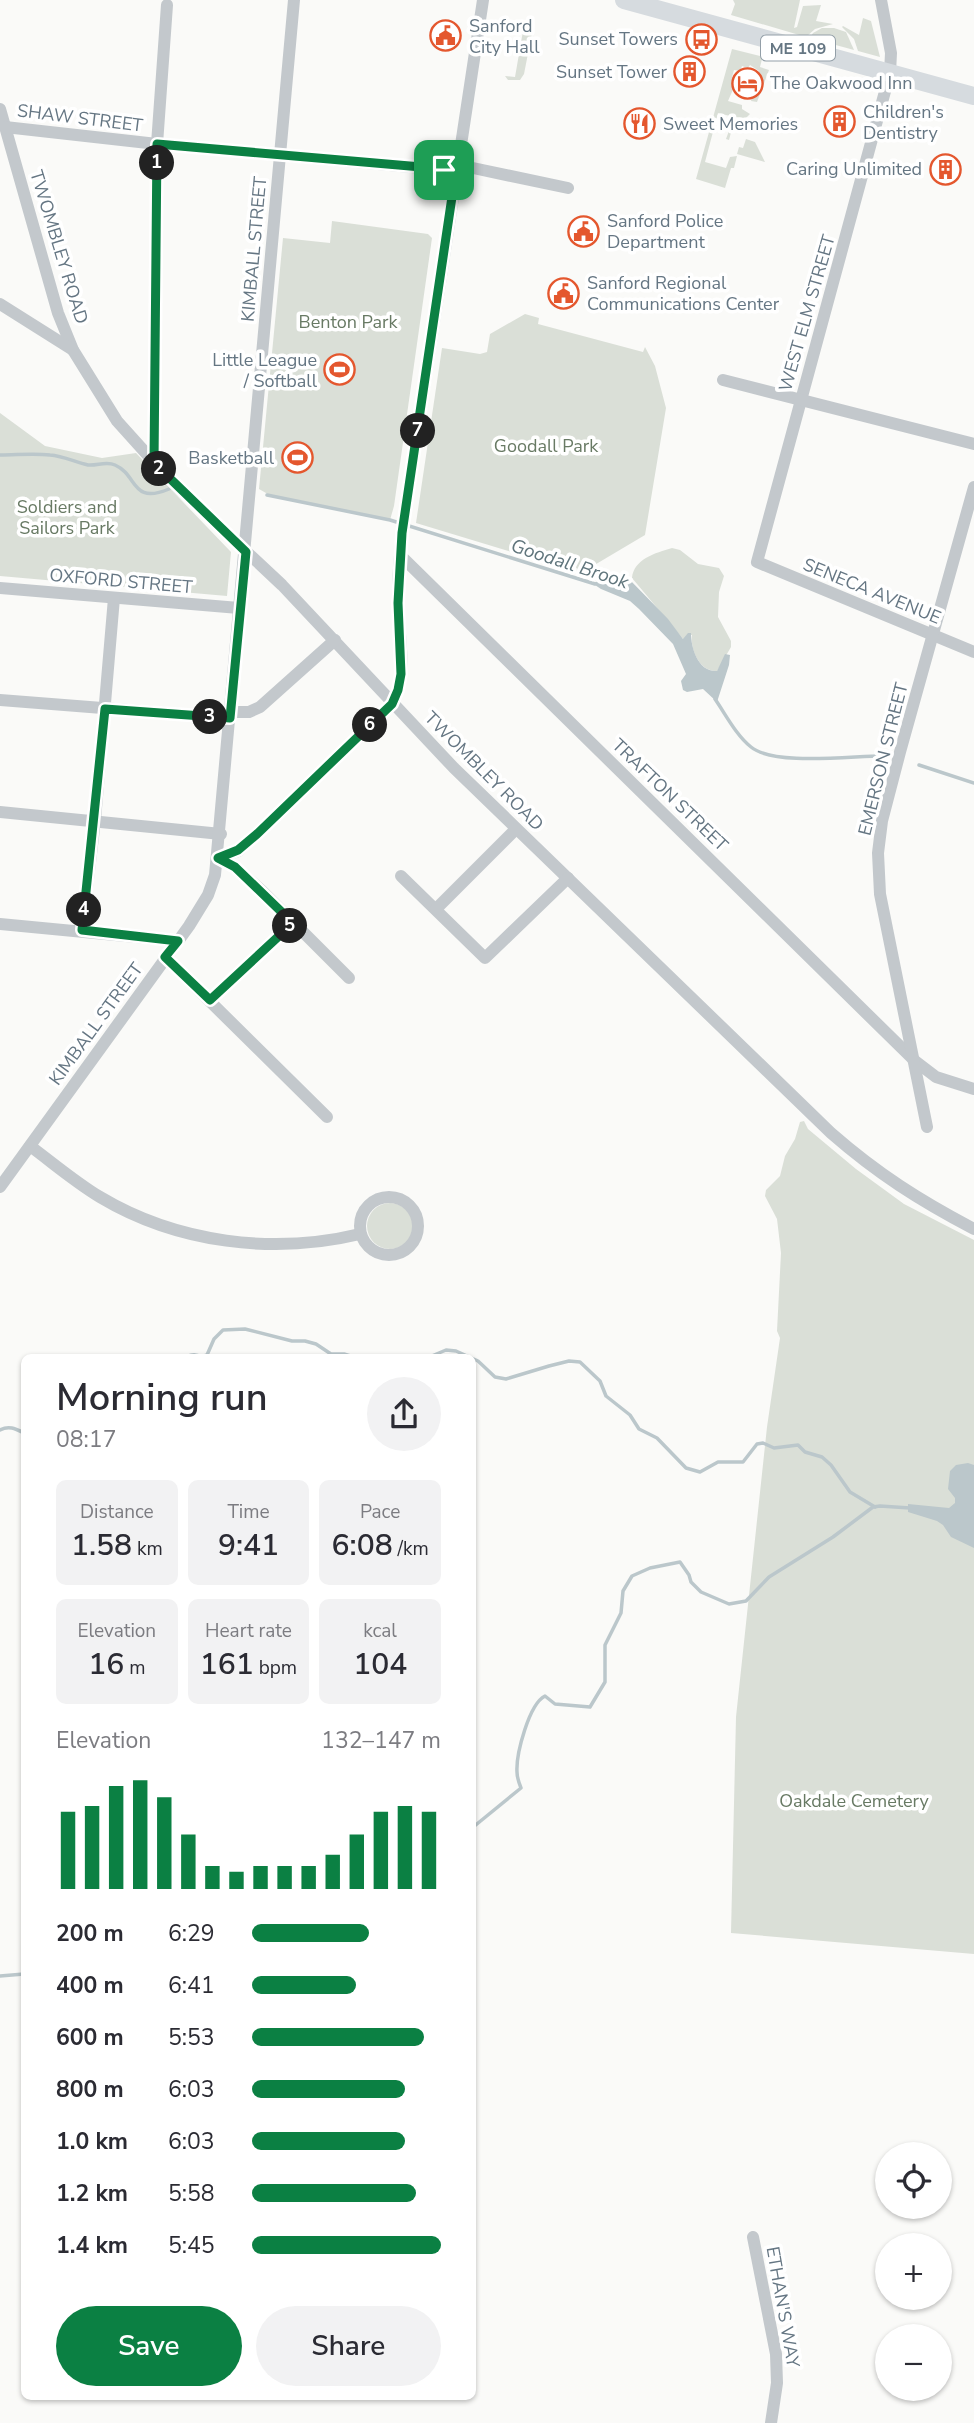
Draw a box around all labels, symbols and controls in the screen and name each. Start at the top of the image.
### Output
place label: Sanford City Hall [469,14,540,59]
public building icon: Sanford City Hall [429,19,463,53]
bus stop icon: Sunset Towers [684,22,718,56]
place label: Sunset Towers [559,27,678,51]
road number: ME 109 [761,36,835,60]
building icon: Sunset Tower [673,55,707,89]
place label: Sunset Tower [556,60,668,84]
hotel icon: The Oakwood Inn [730,66,764,100]
place label: The Oakwood Inn [770,71,913,95]
street label: SHAW STREET [16,98,144,138]
place label: Children's Dentistry [863,100,944,145]
building icon: Children's Dentistry [823,105,857,139]
restaurant icon: Sweet Memories [623,107,657,141]
place label: Sweet Memories [663,112,798,136]
pin [414,140,474,200]
pin: 1 [140,146,174,180]
text: 1 [151,149,162,175]
icon: arrive [425,151,463,189]
building icon: Caring Unlimited [928,152,962,186]
place label: Caring Unlimited [786,157,922,181]
street label: TWOMBLEY ROAD [24,167,94,327]
street label: KIMBALL STREET [236,175,272,323]
place label: Sanford Police Department [607,209,723,254]
public building icon: Sanford Police Department [567,214,601,248]
street label: WEST ELM STREET [773,232,841,394]
place label: Sanford Regional Communications Center [587,271,780,316]
public building icon: Sanford Regional Communications Center [547,276,581,310]
park label: Benton Park [299,310,398,334]
place label: Little League / Softball [212,348,318,393]
sports icon: Little League / Softball [323,353,357,387]
pin: 7 [400,414,436,448]
text: 7 [412,417,423,443]
park label: Goodall Park [494,434,599,458]
sports icon: Basketball [280,441,314,475]
place label: Basketball [188,446,275,470]
pin: 2 [142,452,176,486]
text: 2 [153,455,164,481]
park label: Soldiers and Sailors Park [17,495,117,540]
water label: Goodall Brook [507,533,632,595]
street label: SENECA AVENUE [799,552,945,630]
street label: OXFORD STREET [48,563,194,599]
street label: EMERSON STREET [852,680,914,838]
pin: 3 [192,700,228,734]
text: 3 [204,703,215,729]
street label: TWOMBLEY ROAD [419,706,549,836]
pin: 6 [352,708,388,742]
text: 6 [364,711,375,737]
street label: TRAFTON STREET [607,733,733,857]
pin: 4 [66,892,102,928]
text: 4 [78,896,89,922]
pin: 5 [272,908,308,944]
text: 5 [284,912,295,938]
street label: KIMBALL STREET [43,958,149,1090]
text: Morning run [56,1372,268,1423]
button: share [367,1377,441,1451]
text: 08:17 [56,1424,116,1455]
text: Distance [80,1499,154,1525]
text: Time [227,1499,270,1525]
text: Pace [360,1499,400,1525]
text: 1.58 [71,1525,132,1566]
text: 9:41 [218,1525,279,1566]
text: 6:08 [332,1525,393,1566]
text: km [132,1536,163,1562]
text: /km [393,1536,429,1562]
text: Elevation [77,1618,156,1644]
text: Heart rate [205,1618,292,1644]
text: kcal [363,1618,397,1644]
text: 16 [88,1644,124,1685]
text: 161 [200,1644,254,1685]
text: 104 [353,1644,407,1685]
text: m [124,1655,145,1681]
text: bpm [254,1655,297,1681]
text: Elevation [56,1725,151,1756]
text: 132–147 m [321,1725,441,1756]
park label: Oakdale Cemetery [779,1789,930,1813]
text: 200 m [56,1918,124,1949]
text: 6:29 [168,1918,215,1949]
text: 400 m [56,1970,124,2001]
text: 6:41 [168,1970,215,2001]
text: 600 m [56,2022,124,2053]
text: 5:53 [168,2022,215,2053]
text: 800 m [56,2074,124,2105]
text: 6:03 [168,2074,215,2105]
text: 1.0 km [56,2126,128,2157]
text: 6:03 [168,2126,215,2157]
map controls [875,2142,952,2401]
button: locate [875,2142,952,2219]
text: 1.2 km [56,2178,128,2209]
text: 5:58 [168,2178,215,2209]
text: 1.4 km [56,2230,128,2261]
text: 5:45 [168,2230,215,2261]
button: + [875,2233,952,2310]
street label: ETHAN'S WAY [761,2245,805,2370]
button: Save [56,2306,242,2386]
button: Share [256,2306,441,2386]
button: − [875,2324,952,2401]

